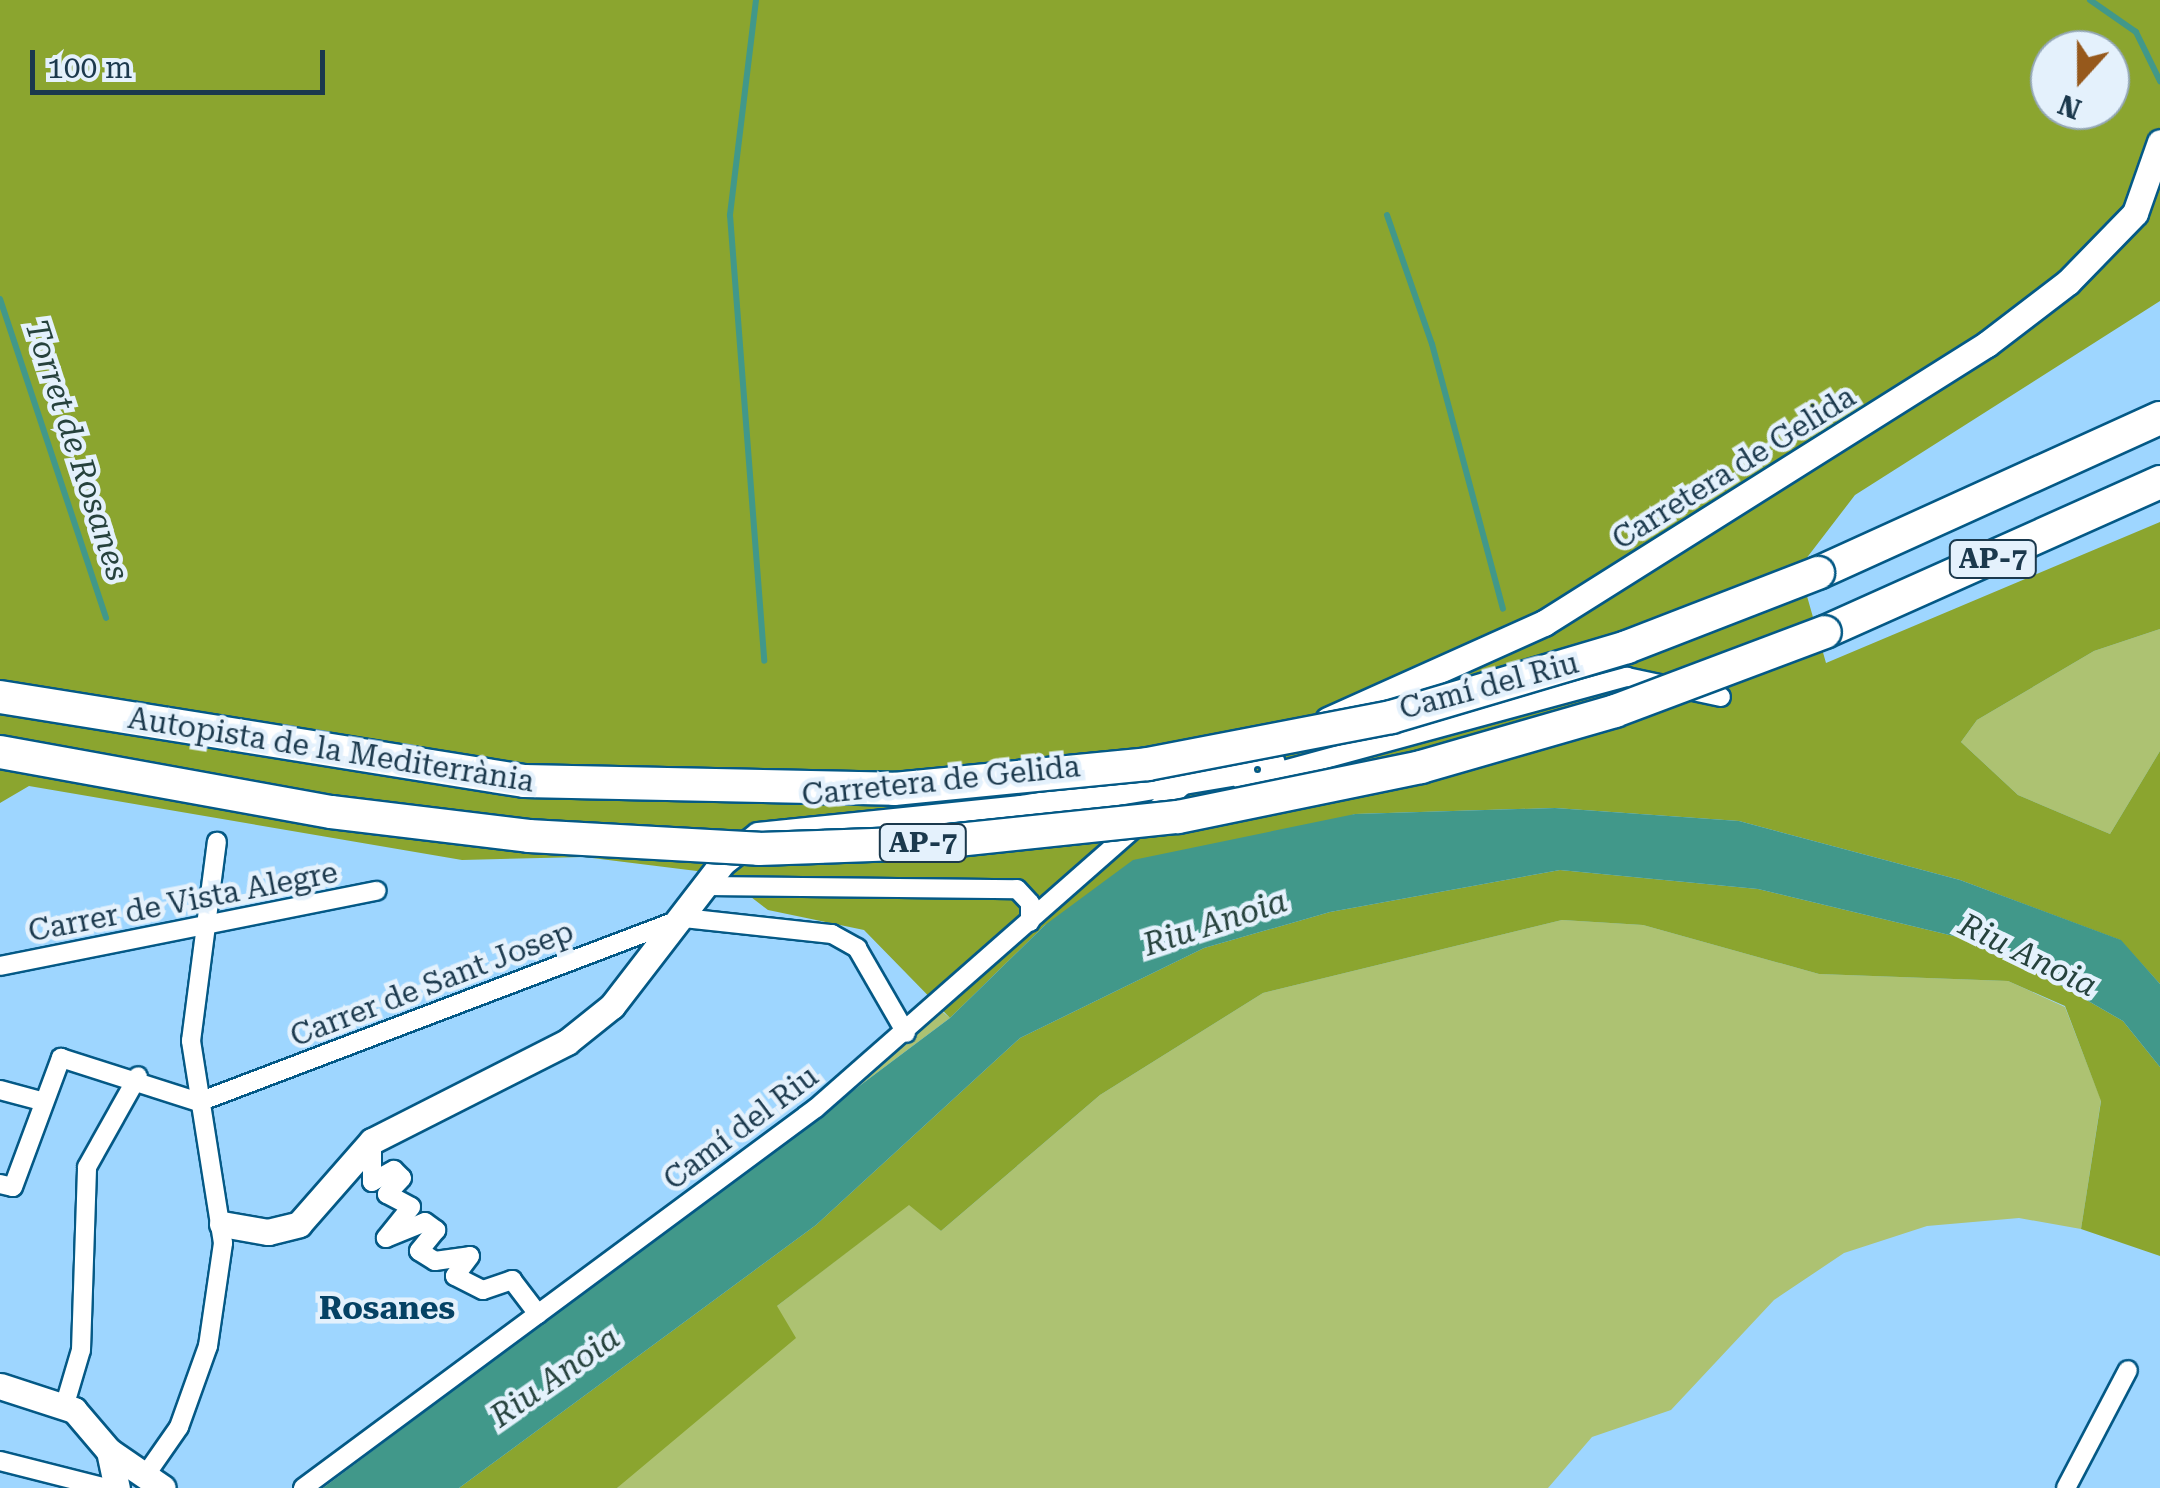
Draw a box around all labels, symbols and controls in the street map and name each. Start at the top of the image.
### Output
scale bar [35,30,330,92]
north arrow [2030,30,2130,130]
text: 100 m [47,50,132,85]
text: N [2054,87,2086,126]
water label: Torret de Rosanes [17,315,137,585]
street label: Carretera de Gelida [1606,379,1862,557]
road number: AP-7 [1948,536,2038,582]
street label: Camí del Riu [1396,645,1582,727]
street label: Autopista de la Mediterrània [125,700,537,800]
street label: Carretera de Gelida [800,748,1082,814]
road number: AP-7 [878,820,968,866]
street label: Carrer de Vista Alegre [25,854,341,950]
water label: Riu Anoia [1138,882,1292,964]
water label: Riu Anoia [1953,905,2103,1005]
street label: Carrer de Sant Josep [285,913,579,1055]
street label: Camí del Riu [657,1058,825,1198]
district label: Rosanes [319,1289,455,1327]
water label: Riu Anoia [483,1319,627,1435]

